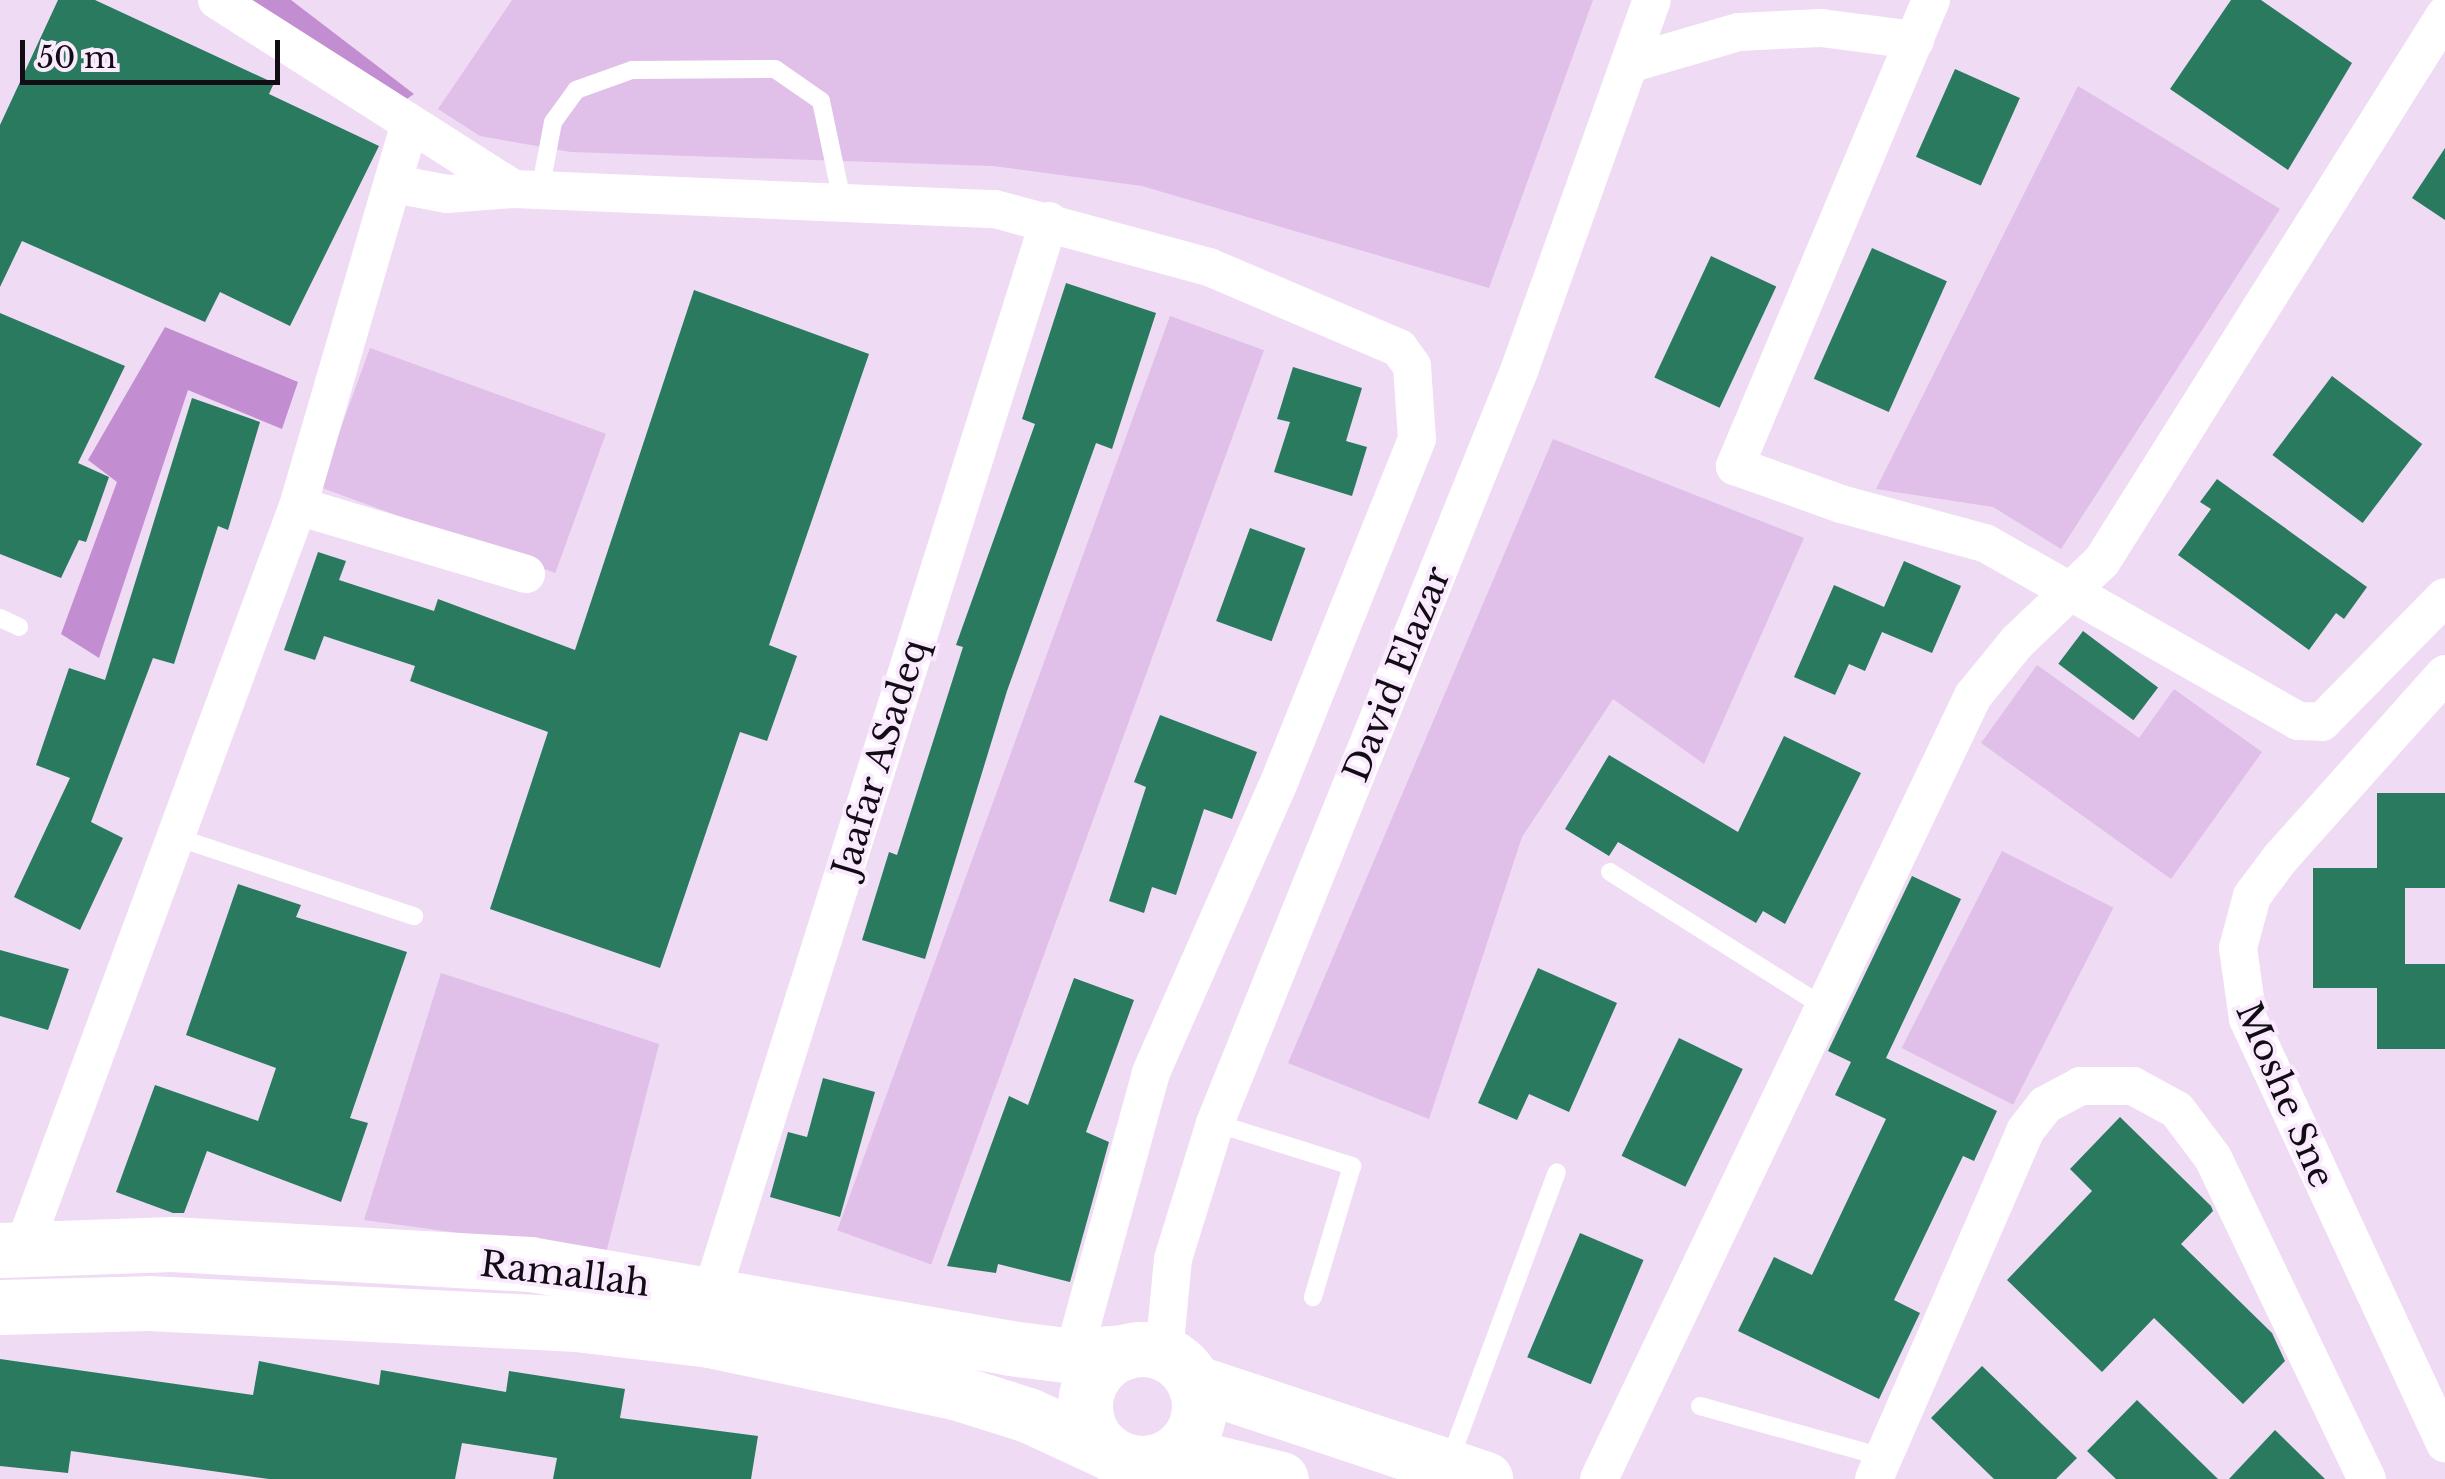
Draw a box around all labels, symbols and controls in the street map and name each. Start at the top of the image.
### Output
scale bar [25,20,285,82]
text: 50 m [37,39,116,76]
street label: David Elazar [1335,560,1459,788]
street label: Jaafar ASadeq [824,634,936,882]
street label: Moshe Sne [2227,996,2343,1194]
street label: Ramallah [478,1243,652,1305]

